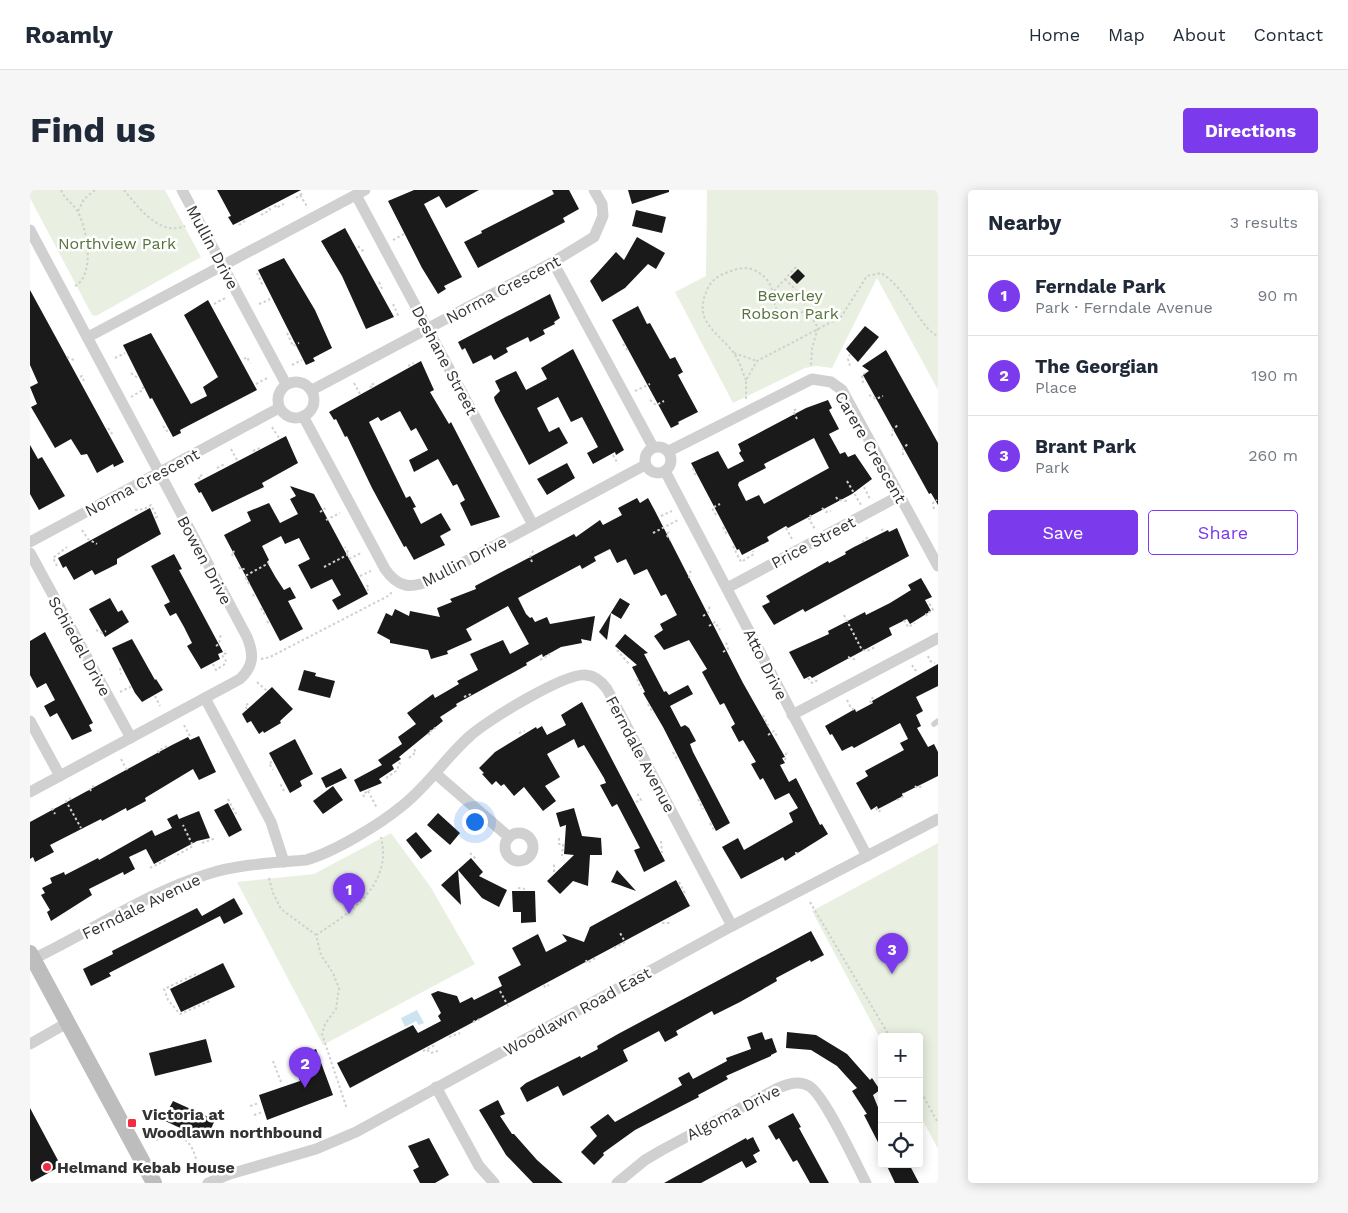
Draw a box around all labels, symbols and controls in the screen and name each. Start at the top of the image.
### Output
text: Roamly [25,21,113,49]
text: Home [1029,24,1080,45]
text: Map [1108,24,1145,45]
text: About [1173,24,1225,45]
text: Contact [1253,24,1323,45]
button: Directions [1183,108,1318,153]
text: Find us [30,109,156,151]
street label: Mullin Drive [182,202,243,293]
text: Nearby [988,210,1061,235]
text: 3 results [1230,213,1298,232]
park label: Northview Park [58,234,176,253]
street label: Norma Crescent [443,251,564,328]
text: Ferndale Park [1035,275,1166,298]
park label: Beverley Robson Park [741,286,839,323]
text: 1 [1001,286,1007,305]
text: 90 m [1257,286,1298,305]
text: Park · Ferndale Avenue [1035,298,1213,317]
street label: Deshane Street [408,302,481,418]
text: The Georgian [1035,355,1159,378]
text: 2 [999,366,1009,385]
text: 190 m [1251,366,1298,385]
text: Place [1035,378,1077,397]
street label: Carere Crescent [831,388,910,507]
text: Brant Park [1035,435,1136,458]
street label: Norma Crescent [82,444,203,521]
text: 3 [999,446,1009,465]
text: 260 m [1248,446,1298,465]
text: Park [1035,458,1069,477]
button: Save [988,510,1138,555]
button: Share [1148,510,1298,555]
street label: Price Street [768,512,859,573]
street label: Bowen Drive [173,513,236,608]
street label: Mullin Drive [419,532,510,591]
street label: Schiedel Drive [44,593,115,700]
street label: Atto Drive [740,626,792,703]
street label: Ferndale Avenue [602,693,679,816]
your location [462,809,488,835]
street label: Ferndale Avenue [79,870,203,943]
pin: 1 [333,873,365,914]
pin: 3 [876,933,908,974]
street label: Woodlawn Road East [500,963,654,1060]
map controls [878,1033,923,1168]
button: + [878,1033,923,1078]
pin: 2 [289,1047,321,1088]
button: − [878,1078,923,1123]
street label: Algoma Drive [683,1081,783,1144]
place label: Victoria at Woodlawn northbound [142,1105,322,1142]
marker: Victoria at Woodlawn northbound [126,1117,138,1129]
button: locate [878,1123,923,1168]
place label: Helmand Kebab House [57,1158,235,1177]
marker: Helmand Kebab House [41,1161,53,1173]

